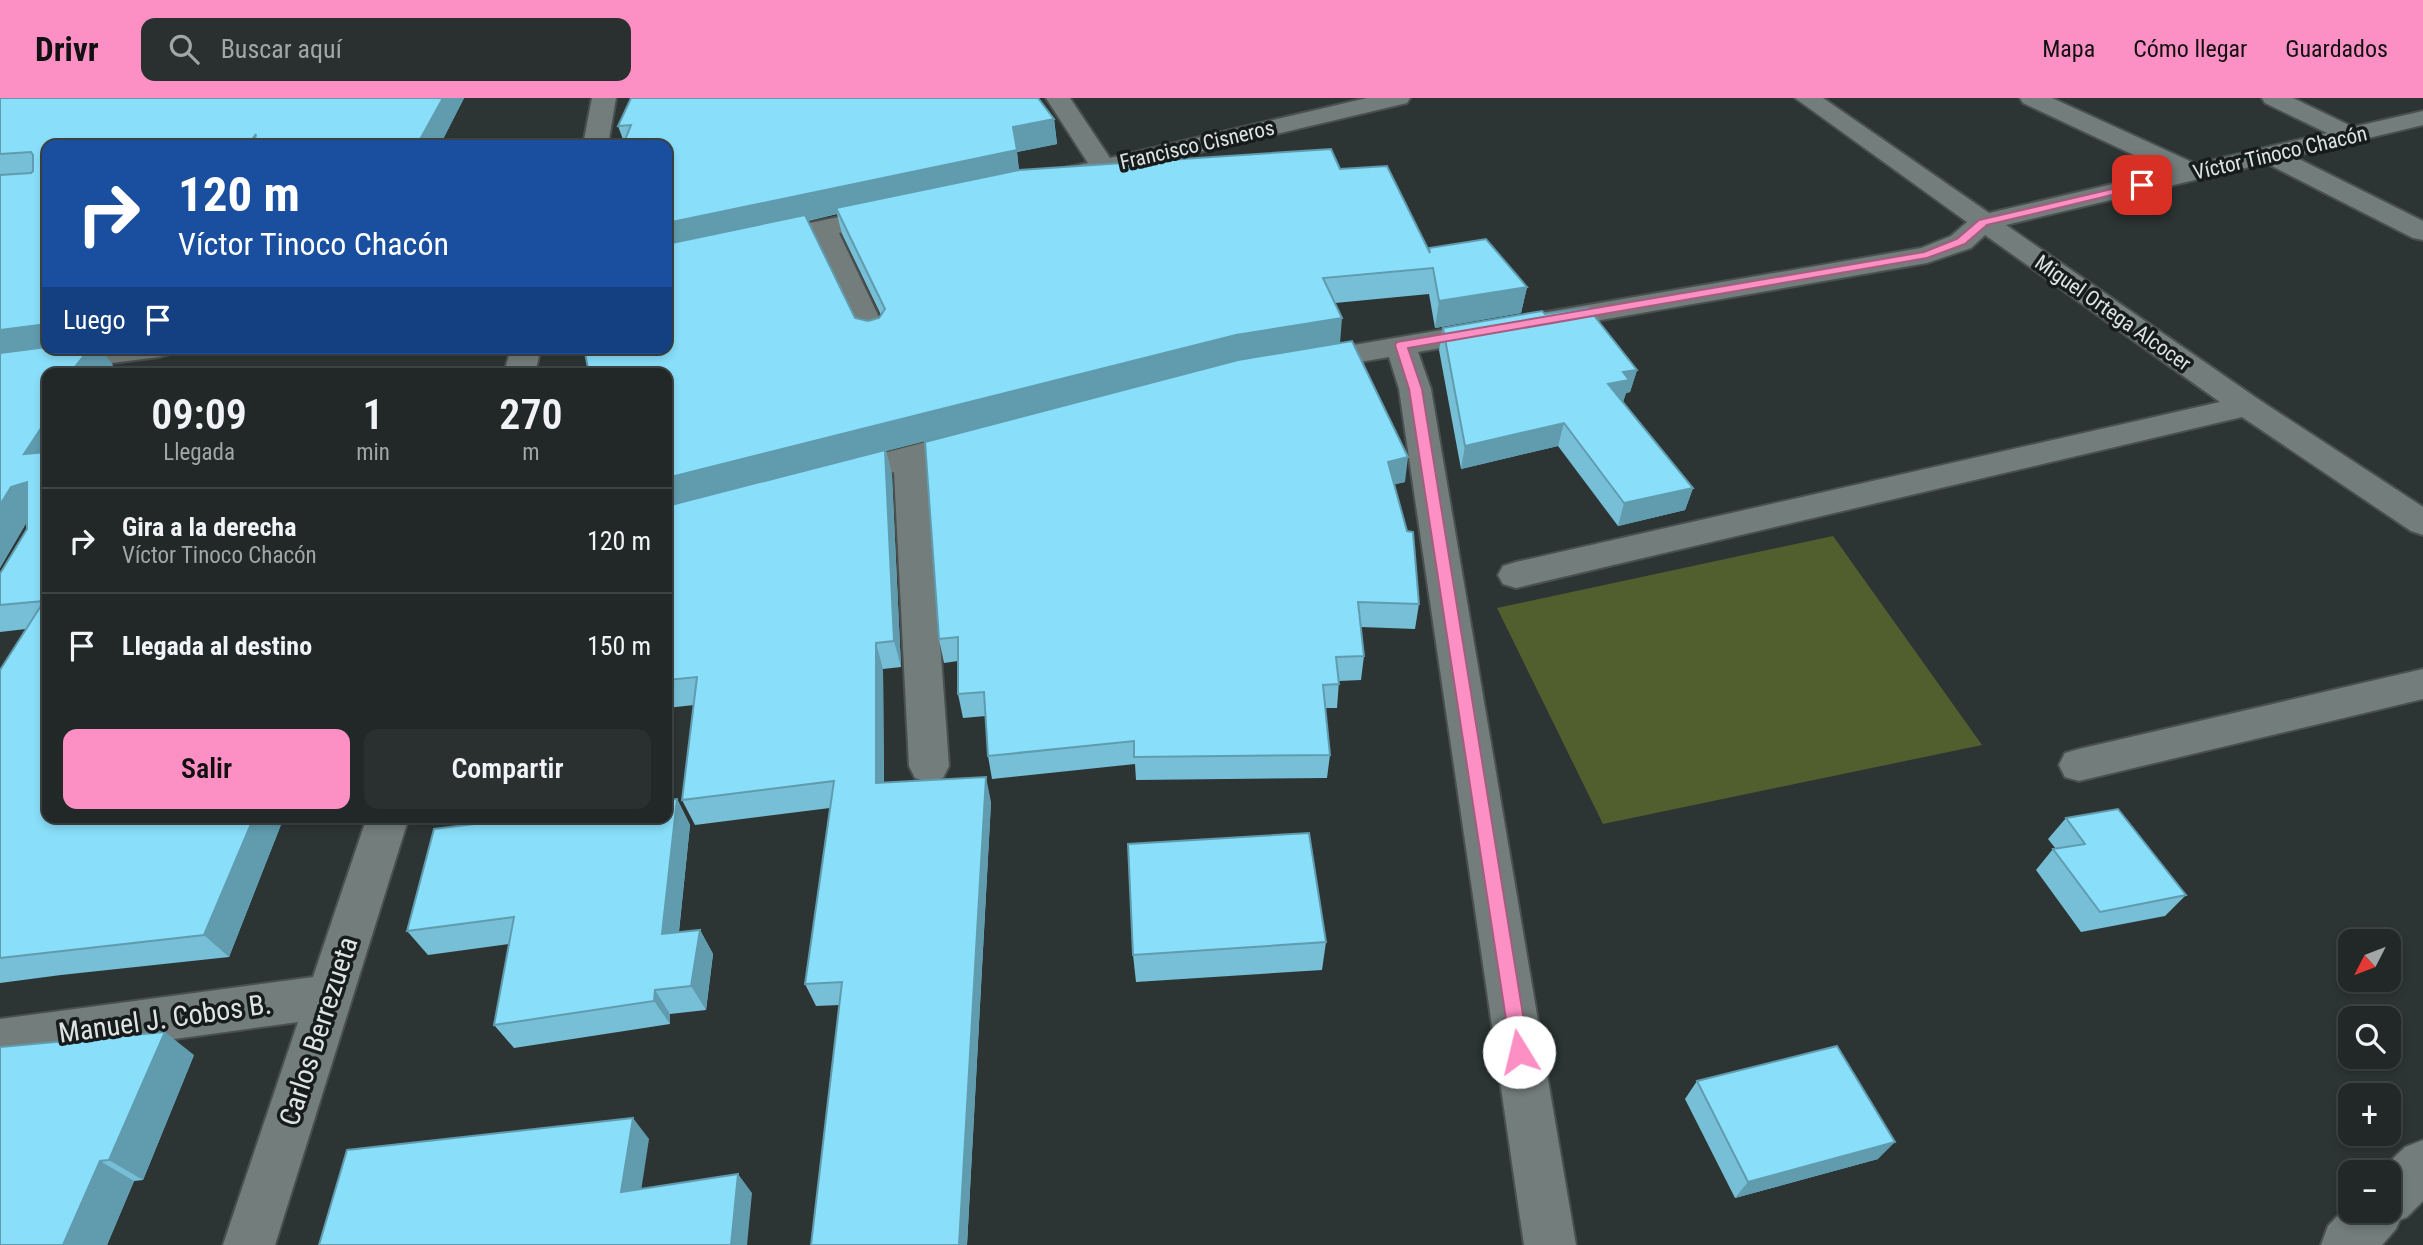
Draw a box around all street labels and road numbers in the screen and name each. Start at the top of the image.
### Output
street label: Francisco Cisneros [1117,116,1277,174]
street label: Víctor Tinoco Chacón [2191,121,2369,185]
street label: Miguel Ortega Alcocer [2030,250,2196,376]
street label: Carlos Berrezueta [272,933,365,1130]
street label: Manuel J. Cobos B. [56,987,274,1050]

